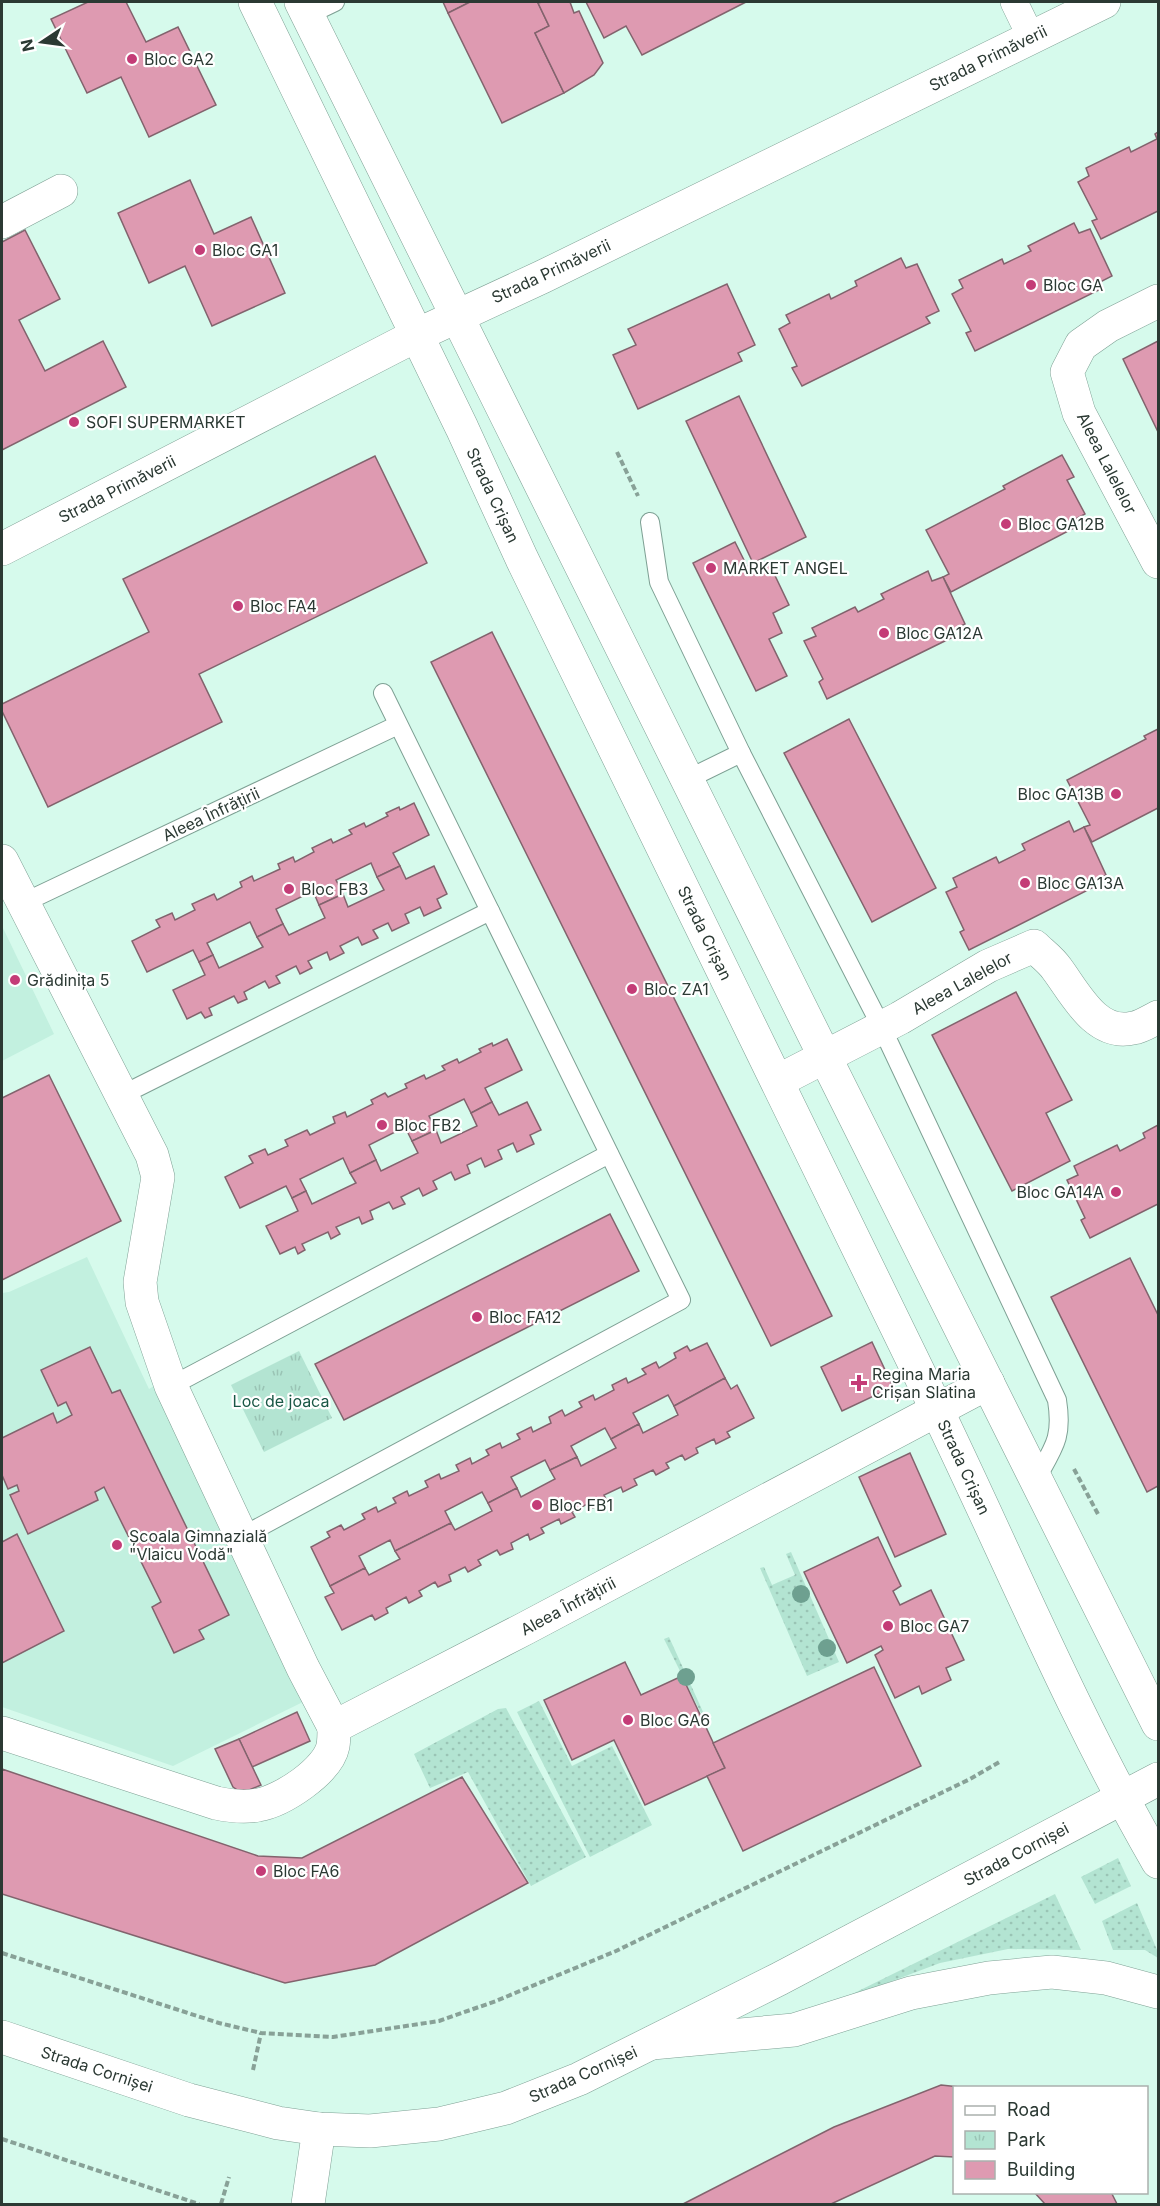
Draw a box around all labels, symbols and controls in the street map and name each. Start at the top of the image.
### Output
north arrow [12,12,72,72]
street label: Strada Primăverii [926,21,1050,95]
text: N [16,37,39,54]
place label: Bloc GA2 [144,49,214,69]
marker: Bloc GA2 [125,52,139,66]
street label: Strada Primăverii [488,235,614,307]
place label: Bloc GA1 [212,240,278,260]
marker: Bloc GA1 [193,243,207,257]
place label: Bloc GA [1043,275,1103,295]
marker: Bloc GA [1024,278,1038,292]
street label: Aleea Lalelelor [1073,409,1141,517]
place label: SOFI SUPERMARKET [86,412,246,432]
marker: SOFI SUPERMARKET [67,415,81,429]
street label: Strada Crișan [462,444,524,546]
street label: Strada Primăverii [55,451,179,527]
place label: Bloc GA12B [1018,514,1104,534]
marker: Bloc GA12B [999,517,1013,531]
place label: MARKET ANGEL [723,558,848,578]
marker: MARKET ANGEL [704,561,718,575]
place label: Bloc FA4 [250,596,317,616]
marker: Bloc FA4 [231,599,245,613]
place label: Bloc GA12A [896,623,983,643]
marker: Bloc GA12A [877,626,891,640]
street label: Aleea Înfrățirii [159,783,263,845]
place label: Bloc GA13B [1017,784,1104,804]
marker: Bloc GA13B [1109,787,1123,801]
place label: Bloc GA13A [1037,873,1124,893]
marker: Bloc GA13A [1018,876,1032,890]
place label: Bloc FB3 [301,879,368,899]
marker: Bloc FB3 [282,882,296,896]
street label: Strada Crișan [674,883,736,983]
street label: Aleea Lalelelor [909,947,1015,1019]
place label: Grădinița 5 [27,970,109,990]
marker: Grădinița 5 [8,973,22,987]
place label: Bloc ZA1 [644,979,709,999]
marker: Bloc ZA1 [625,982,639,996]
place label: Bloc FB2 [394,1115,461,1135]
marker: Bloc FB2 [375,1118,389,1132]
place label: Bloc GA14A [1016,1182,1104,1202]
marker: Bloc GA14A [1109,1185,1123,1199]
place label: Bloc FA12 [489,1307,561,1327]
marker: Bloc FA12 [470,1310,484,1324]
place label: Regina Maria Crișan Slatina [872,1364,976,1402]
marker: Regina Maria Crișan Slatina [850,1374,868,1392]
park label: Loc de joaca [233,1391,329,1411]
street label: Strada Crișan [933,1416,995,1518]
place label: Bloc FB1 [549,1495,613,1515]
marker: Bloc FB1 [530,1498,544,1512]
place label: Școala Gimnazială "Vlaicu Vodă" [129,1526,267,1564]
marker: Școala Gimnazială "Vlaicu Vodă" [110,1538,124,1552]
street label: Aleea Înfrățirii [517,1573,619,1639]
place label: Bloc GA7 [900,1616,969,1636]
marker: Bloc GA7 [881,1619,895,1633]
place label: Bloc GA6 [640,1710,710,1730]
marker: Bloc GA6 [621,1713,635,1727]
street label: Strada Cornișei [960,1818,1072,1890]
place label: Bloc FA6 [273,1861,340,1881]
marker: Bloc FA6 [254,1864,268,1878]
street label: Strada Cornișei [526,2041,640,2107]
street label: Strada Cornișei [39,2042,155,2096]
legend [953,2086,1148,2194]
text: Road [1007,2099,1050,2120]
text: Park [1007,2129,1046,2150]
text: Building [1007,2159,1075,2180]

